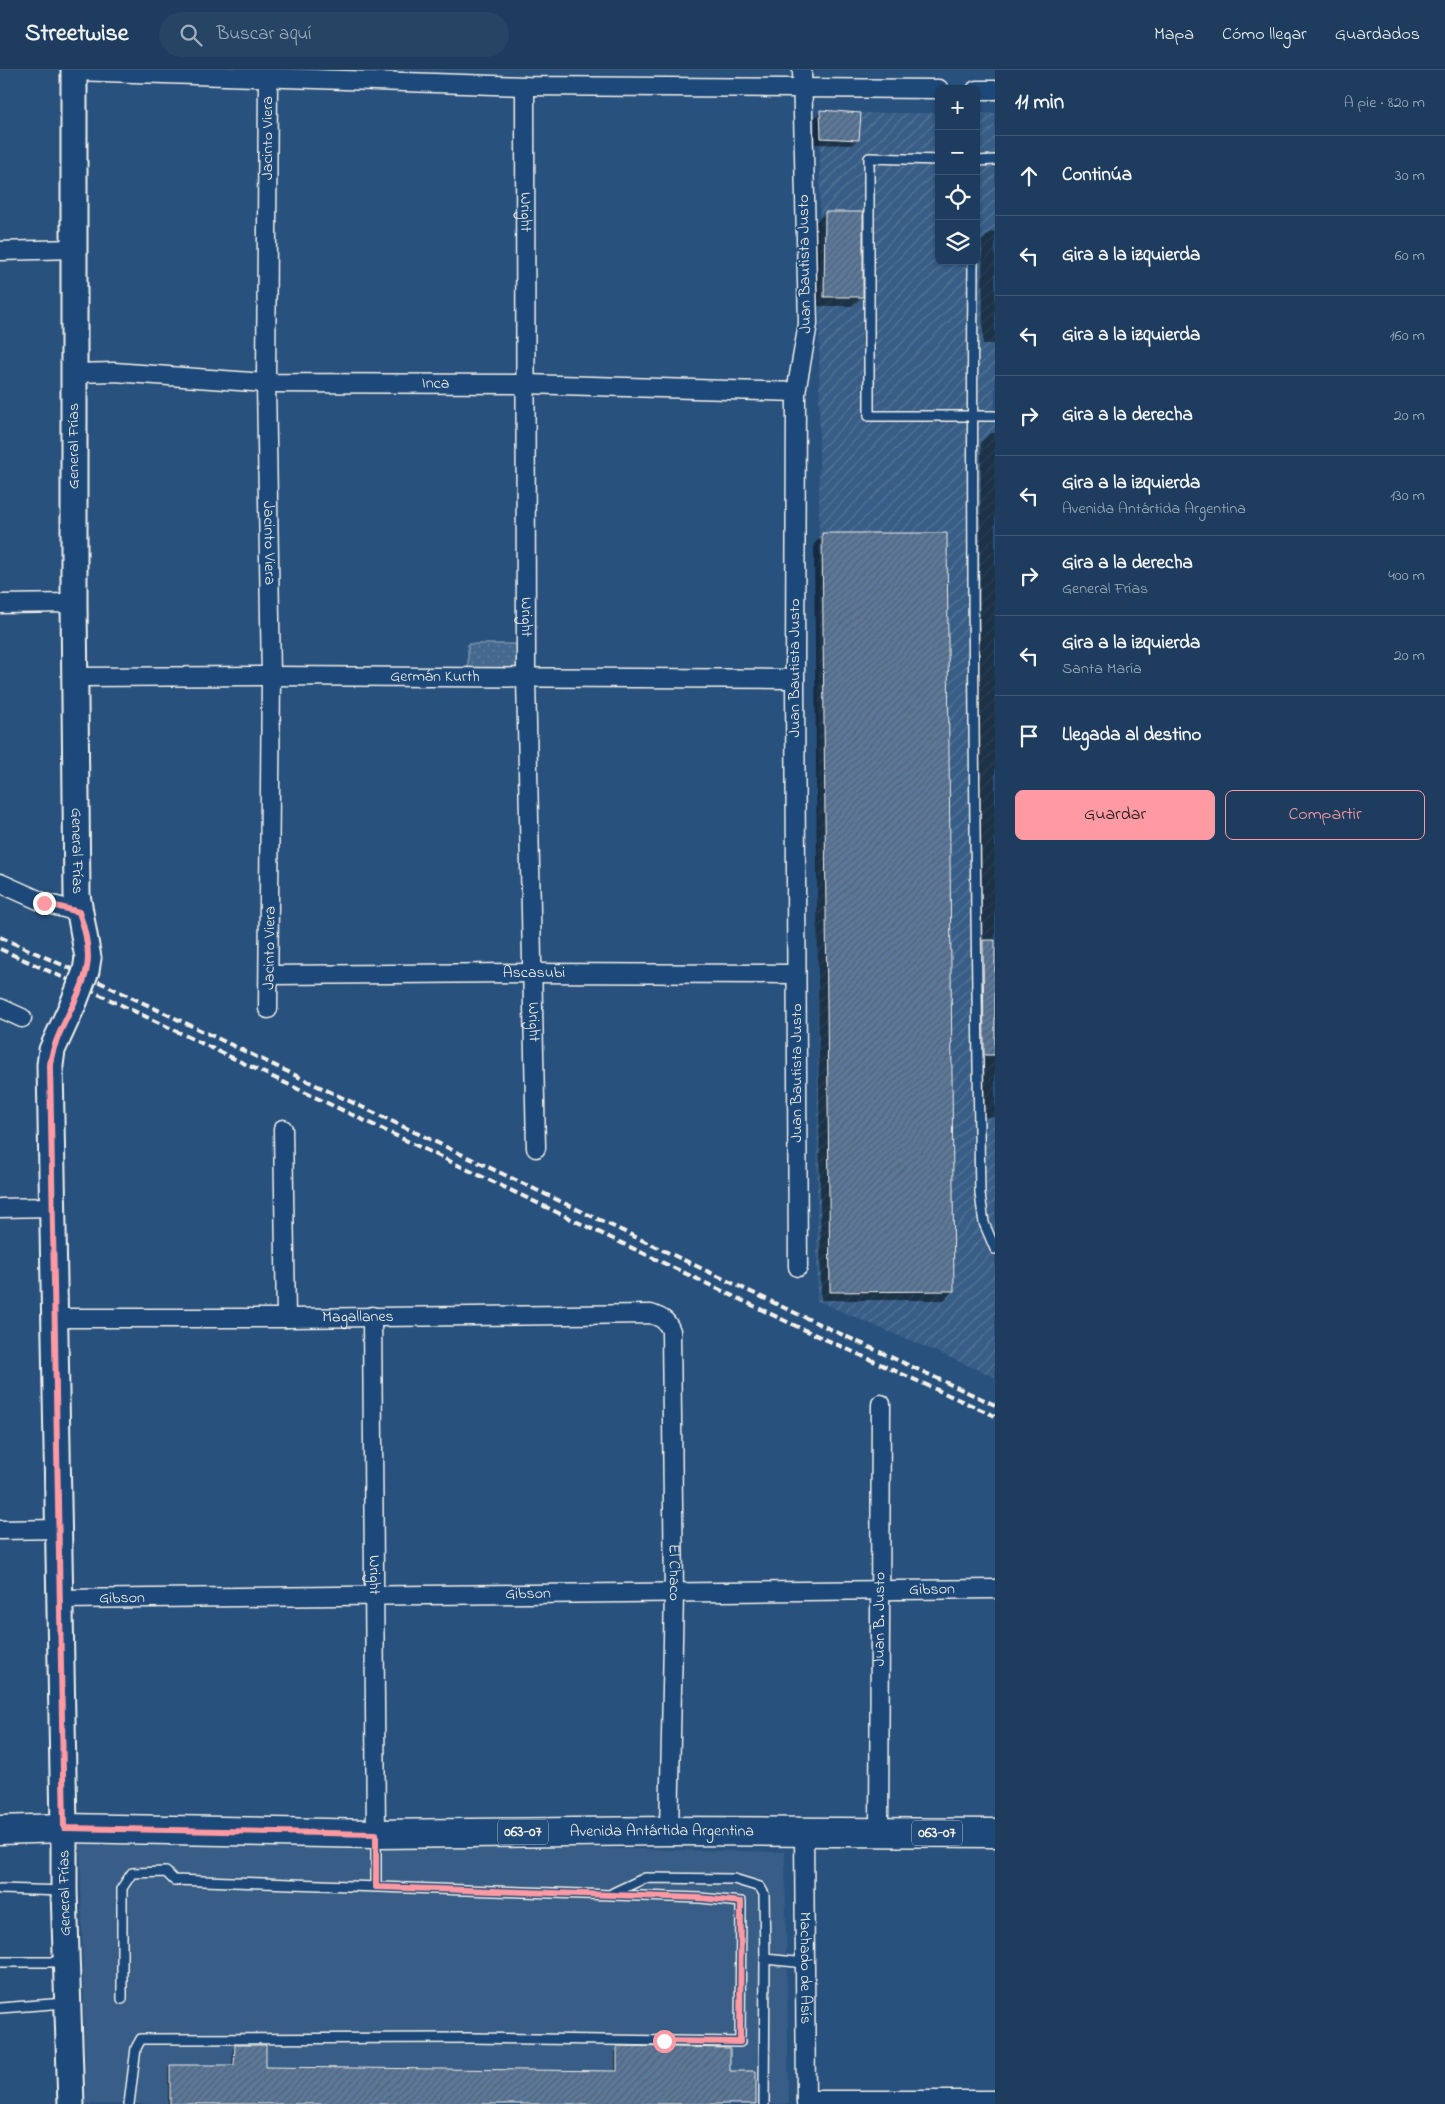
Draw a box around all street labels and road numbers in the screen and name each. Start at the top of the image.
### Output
street label: Jacinto Viera [256,96,280,180]
street label: Wright [513,192,537,233]
street label: Juan Bautista Justo [792,194,818,334]
street label: Inca [422,372,449,396]
street label: General Frías [62,403,86,489]
street label: Jacinto Viera [256,501,281,585]
street label: Wright [514,597,538,638]
street label: Juan Bautista Justo [783,598,807,738]
street label: Germán Kurth [390,665,480,689]
street label: General Frías [64,808,89,894]
street label: Jacinto Viera [257,906,283,990]
street label: Ascasubi [503,961,565,985]
street label: Wright [521,1002,546,1043]
street label: Juan Bautista Justo [785,1003,809,1143]
street label: Magallanes [322,1305,394,1330]
street label: El Chaco [661,1544,686,1601]
street label: Wright [362,1555,386,1596]
street label: Juan B. Justo [868,1572,892,1666]
street label: Gibson [909,1577,955,1602]
street label: Gibson [505,1582,551,1606]
street label: Gibson [99,1586,145,1611]
street label: Avenida Antártida Argentina [570,1819,754,1844]
road number: 063-07 [498,1820,548,1844]
road number: 063-07 [912,1820,962,1846]
street label: General Frías [52,1850,78,1936]
street label: Machado de Asís [793,1912,817,2024]

